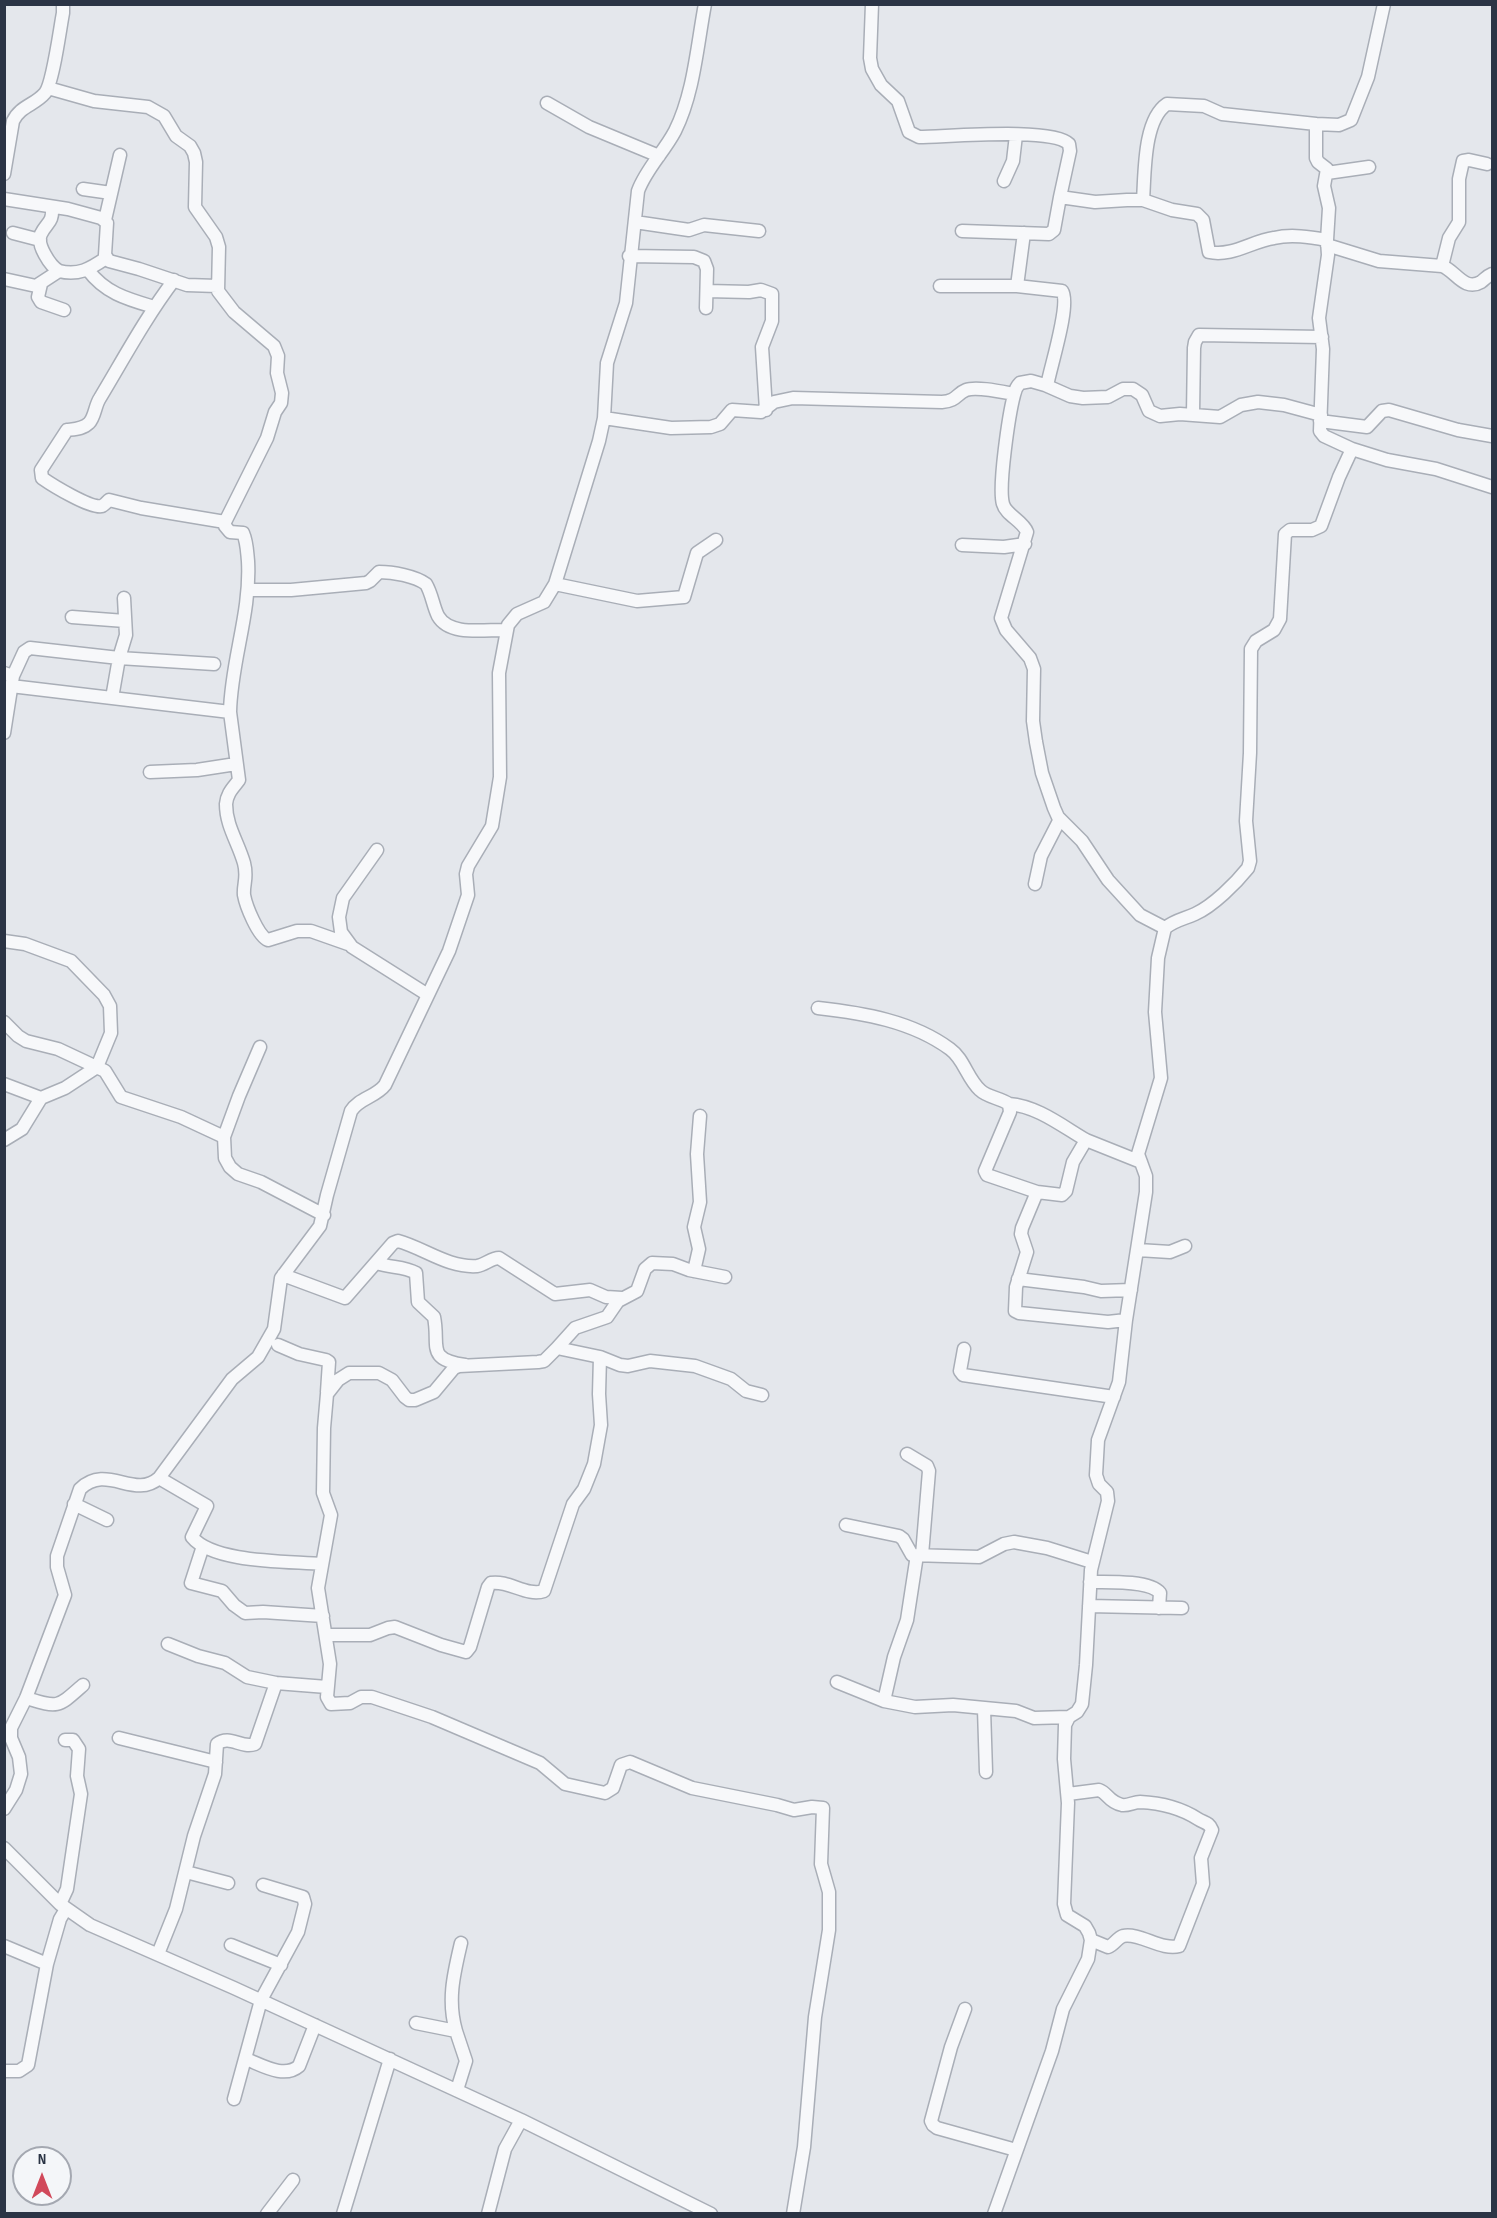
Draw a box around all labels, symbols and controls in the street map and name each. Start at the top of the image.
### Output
north arrow [12,2146,72,2206]
text: N [38,2150,46,2169]

